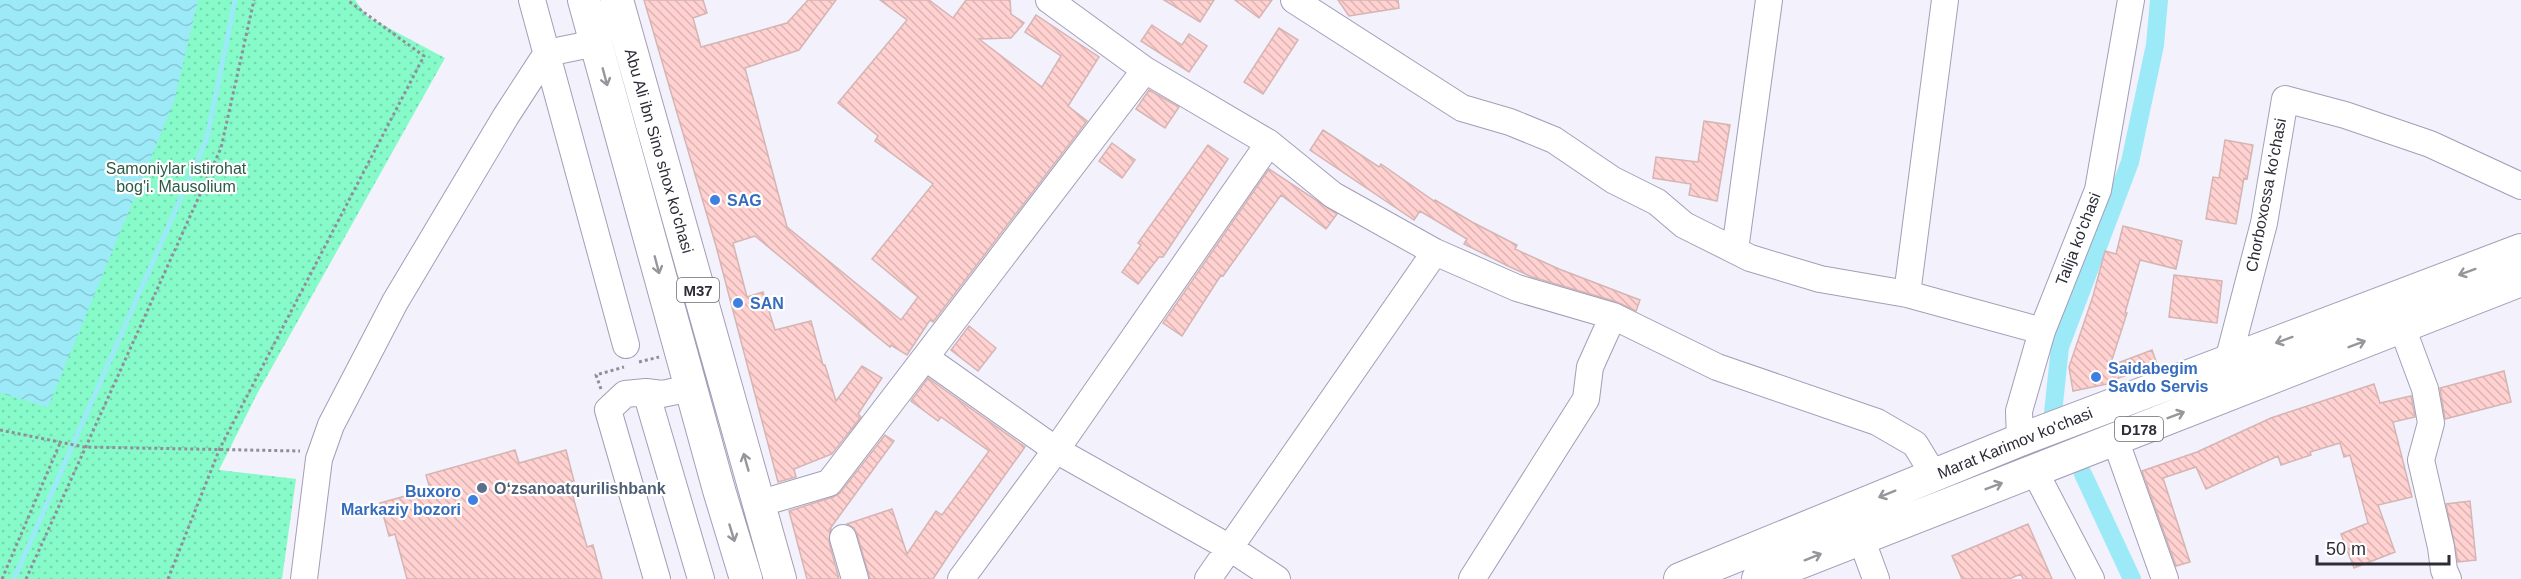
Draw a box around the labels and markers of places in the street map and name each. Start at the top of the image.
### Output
place label: SAG [727,192,762,209]
marker: SAG [708,193,722,207]
place label: SAN [750,295,784,312]
marker: SAN [731,296,745,310]
place label: Saidabegim Savdo Servis [2108,360,2209,395]
marker: Saidabegim Savdo Servis [2089,370,2103,384]
place label: Oʻzsanoatqurilishbank [494,480,666,497]
marker: Oʻzsanoatqurilishbank [475,481,489,495]
place label: Buxoro Markaziy bozori [341,483,461,518]
marker: Buxoro Markaziy bozori [466,493,480,507]

